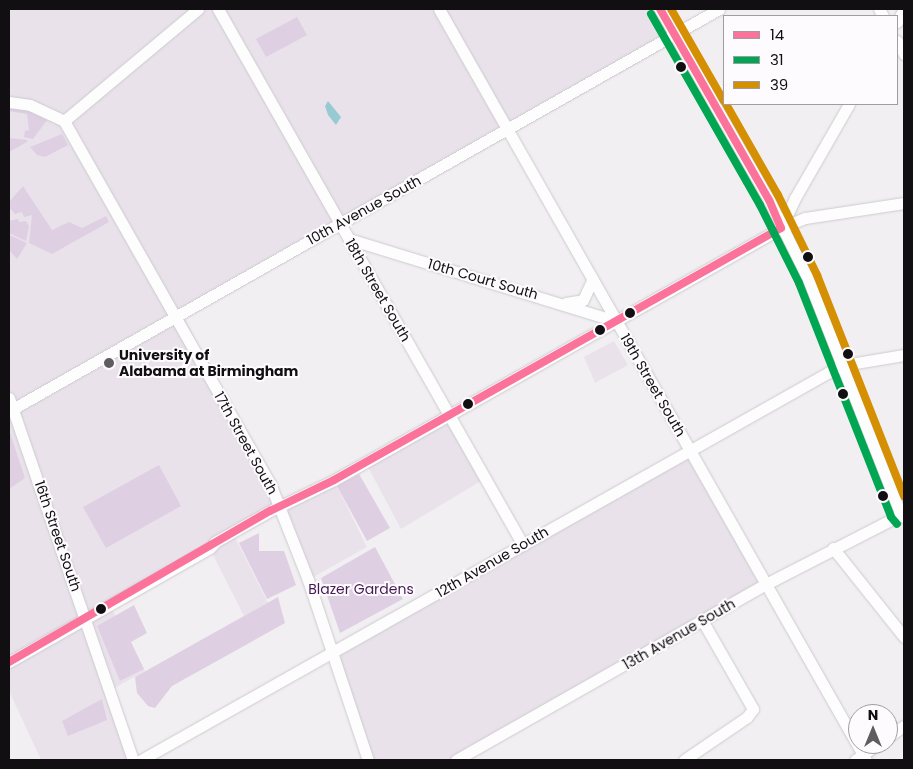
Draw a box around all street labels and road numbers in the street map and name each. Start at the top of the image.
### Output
street label: 10th Avenue South [304,172,424,248]
street label: 18th Street South [342,236,414,344]
street label: 10th Court South [426,255,540,303]
street label: 19th Street South [617,331,689,439]
street label: 17th Street South [211,389,281,497]
street label: 16th Street South [31,478,85,594]
street label: 12th Avenue South [433,523,551,601]
street label: 13th Avenue South [620,595,738,673]

